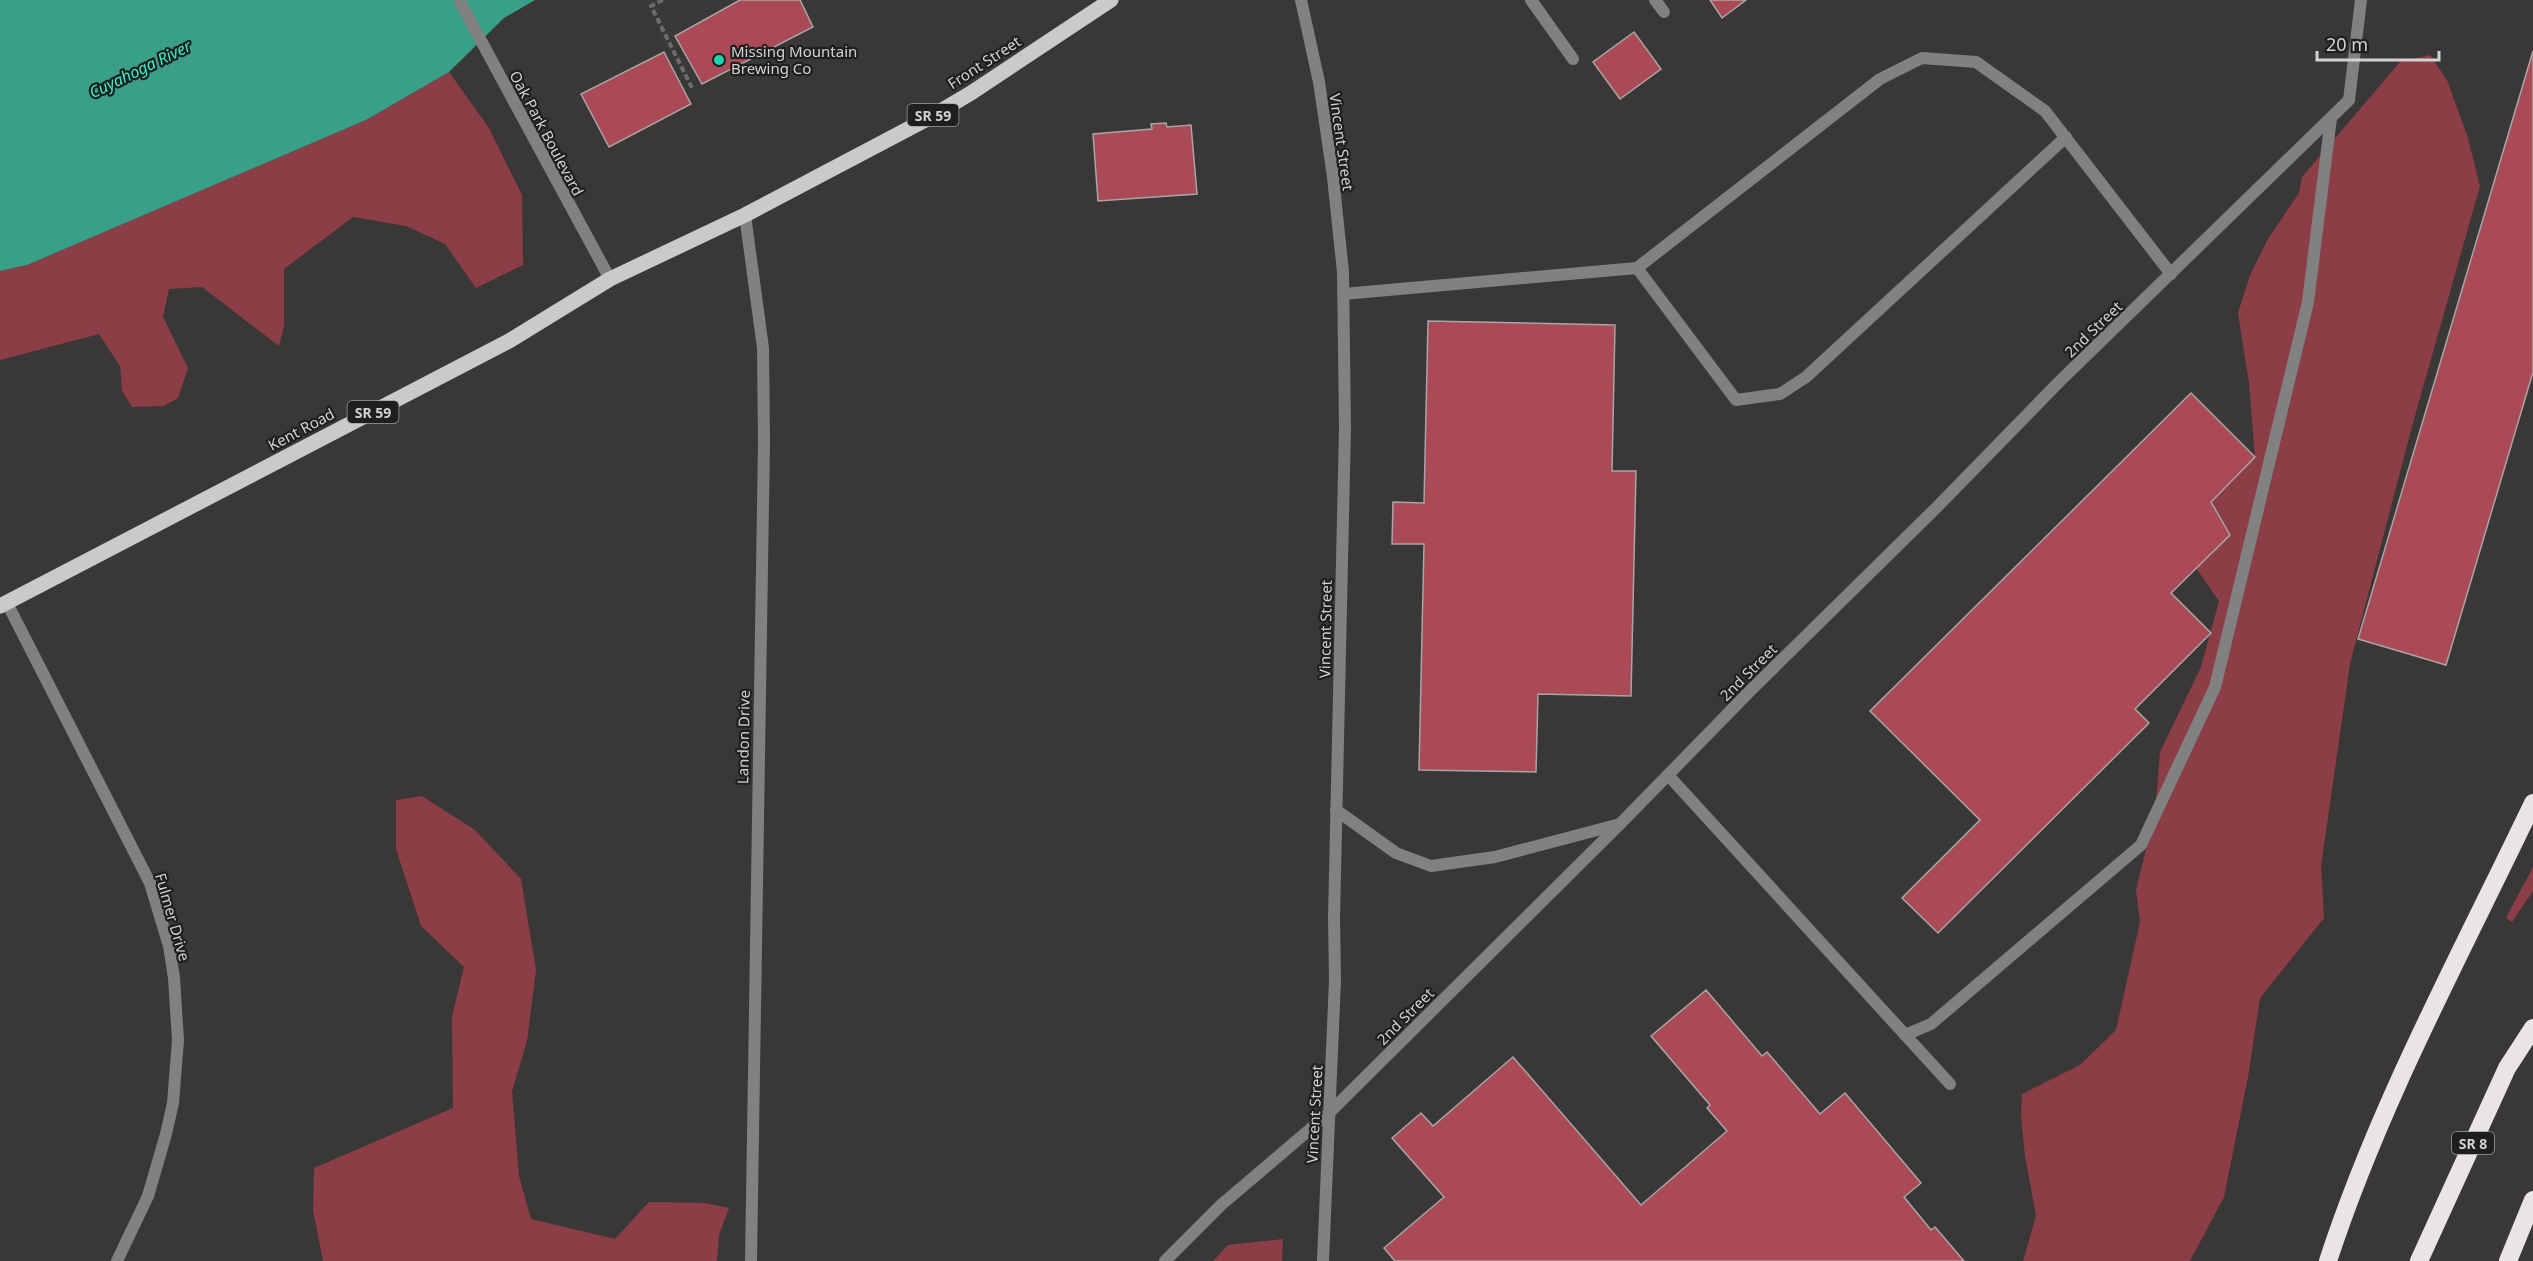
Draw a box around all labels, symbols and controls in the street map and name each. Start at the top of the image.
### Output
scale bar [2317,24,2438,62]
street label: Front Street [944,31,1025,93]
text: 20 m [2326,32,2368,56]
water label: Cuyahoga River [85,34,195,103]
place label: Missing Mountain Brewing Co [731,41,857,78]
marker: Missing Mountain Brewing Co [712,53,726,67]
street label: Oak Park Boulevard [506,67,588,199]
street label: Vincent Street [1325,92,1359,193]
road number: SR 59 [908,104,958,126]
street label: 2nd Street [2060,296,2127,361]
road number: SR 59 [348,401,398,423]
street label: Kent Road [264,403,338,455]
street label: Vincent Street [1314,579,1336,678]
street label: 2nd Street [1715,639,1781,705]
street label: Landon Drive [732,690,754,784]
street label: Fulmer Drive [151,871,195,963]
street label: 2nd Street [1372,983,1438,1049]
street label: Vincent Street [1301,1064,1327,1164]
road number: SR 8 [2452,1132,2494,1154]

